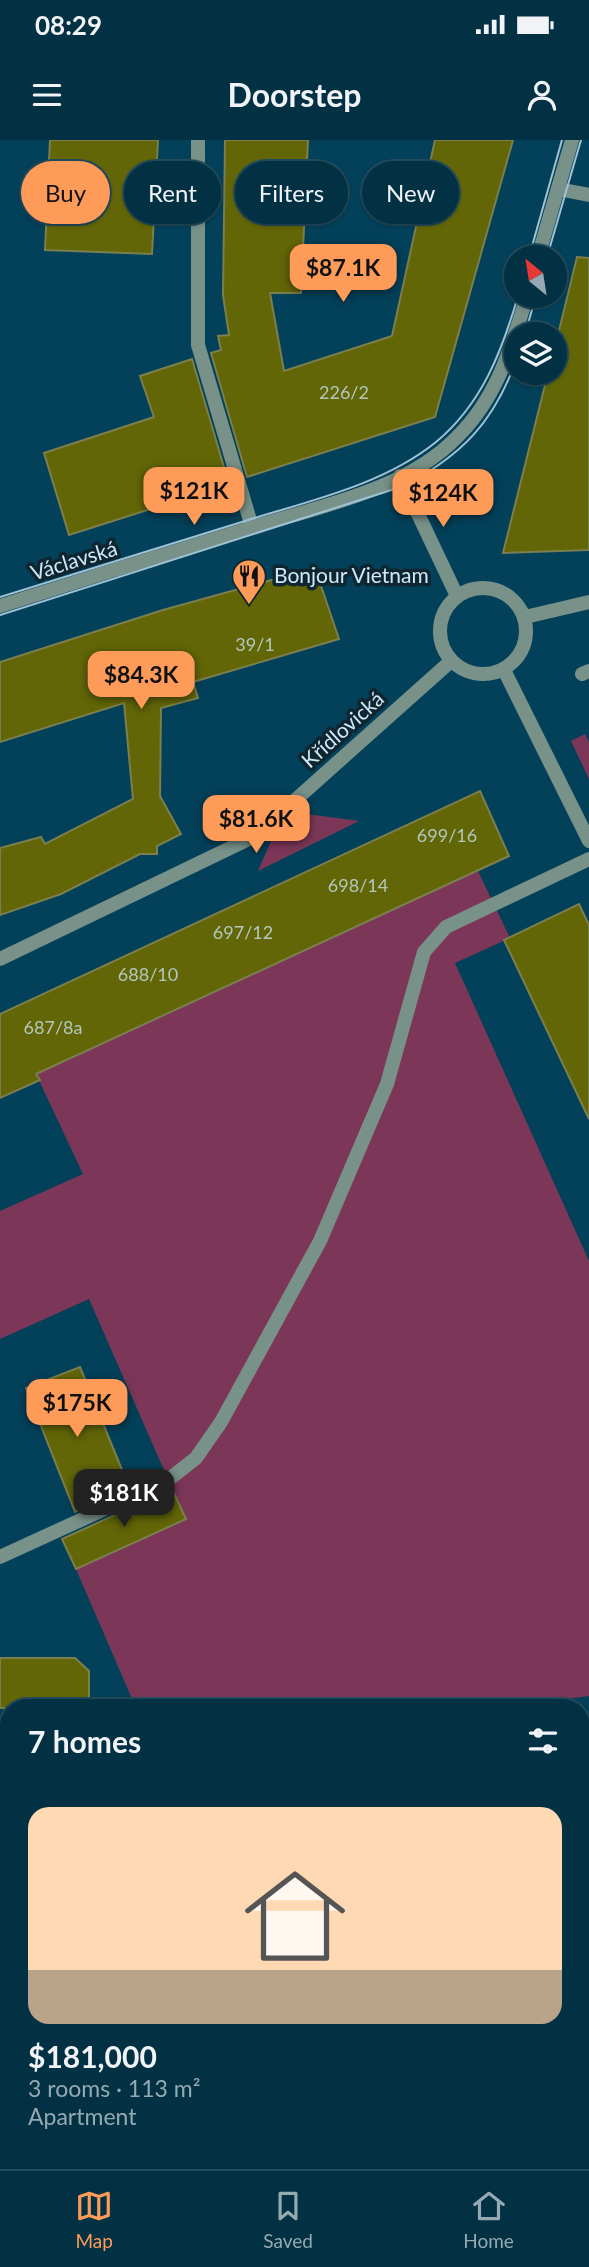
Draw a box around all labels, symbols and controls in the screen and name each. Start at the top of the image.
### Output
text: 08:29 [35,9,102,41]
text: Doorstep [228,75,361,114]
icon: menu [28,76,66,114]
icon: person [523,76,561,114]
chip: Buy [21,161,110,224]
chip: Rent [124,161,221,224]
chip: Filters [235,161,348,224]
chip: New [362,161,459,224]
pin: $87.1K [286,244,400,304]
north arrow [504,245,567,308]
map controls [504,245,567,385]
text: $87.1K [306,253,380,281]
button: layers [504,322,567,385]
house number: 226/2 [319,381,369,403]
pin: $121K [145,468,243,527]
pin: $124K [394,470,492,529]
text: $121K [159,476,229,504]
text: $124K [408,478,478,506]
street label: Václavská [27,535,120,585]
restaurant icon: Bonjour Vietnam [230,557,268,606]
place label: Bonjour Vietnam [274,562,429,587]
house number: 39/1 [235,633,275,655]
pin: $84.3K [84,652,198,711]
text: $84.3K [104,660,178,688]
street label: Křídlovická [296,685,388,772]
pin: $81.6K [199,796,313,855]
text: $81.6K [219,804,293,832]
house number: 699/16 [417,824,477,846]
house number: 698/14 [328,874,388,896]
house number: 697/12 [213,921,273,943]
house number: 688/10 [118,963,178,985]
house number: 687/8a [24,1016,82,1038]
pin: $175K [28,1380,126,1439]
text: $175K [42,1388,112,1416]
pin: $181K [75,1470,173,1529]
text: $181K [89,1478,159,1506]
icon: filters [524,1722,562,1760]
text: 7 homes [28,1723,141,1759]
icon: home [232,1853,358,1979]
text: $181,000 [28,2038,157,2074]
text: 3 rooms · 113 m² [28,2074,200,2102]
text: Apartment [28,2102,136,2130]
tab: Map [75,2187,113,2252]
tab: Saved [263,2187,313,2252]
tab: Home [463,2187,514,2252]

